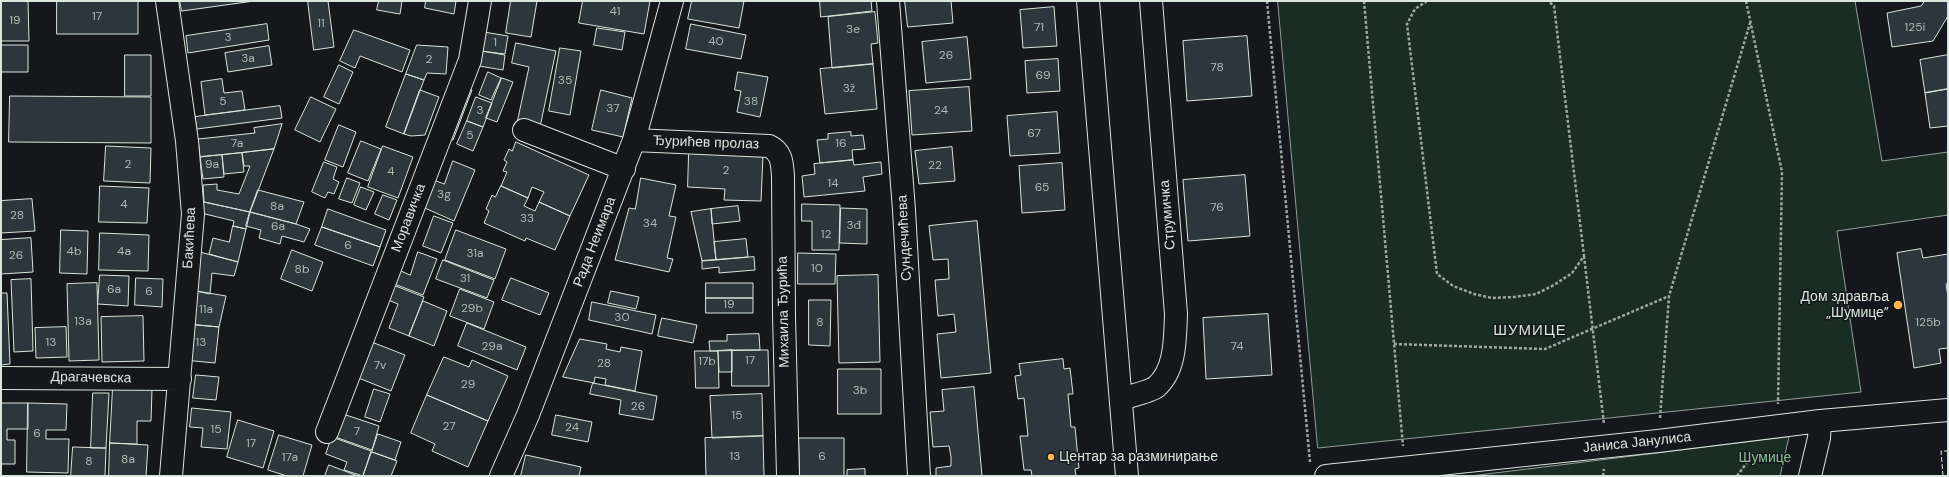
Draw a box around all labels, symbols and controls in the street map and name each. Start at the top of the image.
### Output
house number: 41 [609,5,621,19]
house number: 17 [92,10,102,24]
house number: 19 [9,14,21,28]
house number: 11 [317,17,325,31]
house number: 71 [1034,21,1044,35]
house number: 125i [1905,21,1925,35]
house number: 3e [846,23,860,37]
house number: 3 [224,31,232,45]
house number: 40 [708,35,724,49]
house number: 1 [493,36,497,50]
house number: 26 [939,49,953,63]
house number: 3a [241,52,255,66]
house number: 2 [426,53,432,67]
house number: 78 [1210,61,1224,75]
house number: 69 [1036,69,1050,83]
house number: 35 [558,74,572,88]
house number: 3ž [843,82,855,96]
house number: 5 [219,95,227,109]
house number: 38 [744,95,758,109]
house number: 37 [606,102,620,116]
house number: 3 [476,104,484,118]
house number: 24 [934,104,948,118]
house number: 67 [1027,127,1041,141]
house number: 5 [466,129,474,143]
street label: Ђурићев пролаз [653,133,759,153]
house number: 7a [231,137,243,151]
house number: 16 [835,137,847,151]
house number: 2 [125,158,131,172]
house number: 9a [205,158,219,172]
house number: 22 [928,159,942,173]
house number: 2 [723,164,729,178]
house number: 4 [387,165,395,179]
house number: 14 [827,177,839,191]
street label: Струмичка [1157,179,1179,251]
street label: Моравичка [388,181,430,255]
house number: 65 [1035,181,1049,195]
house number: 3g [437,188,451,202]
street label: Рада Неимара [570,195,620,289]
street label: Сундечићева [894,195,916,281]
house number: 4 [120,198,128,212]
house number: 8a [270,200,284,214]
house number: 76 [1210,201,1224,215]
street label: Бакићева [180,207,200,269]
house number: 28 [10,209,24,223]
house number: 33 [520,212,534,226]
house number: 34 [643,217,657,231]
house number: 3đ [846,219,862,233]
house number: 6a [271,220,285,234]
house number: 12 [821,228,831,242]
house number: 6 [344,239,352,253]
house number: 4b [67,245,81,259]
house number: 4a [117,245,131,259]
house number: 31a [466,247,484,261]
house number: 26 [9,249,23,263]
street label: Михаила Ђурића [775,256,793,368]
house number: 10 [811,262,823,276]
house number: 8b [295,263,309,277]
house number: 31 [460,272,470,286]
house number: 6a [107,283,121,297]
house number: 6 [145,285,153,299]
place label: Дом здравља „Шумице” [1800,289,1889,322]
house number: 19 [723,298,735,312]
marker: Дом здравља „Шумице” [1892,299,1904,311]
house number: 29b [461,302,483,316]
house number: 11a [199,303,213,317]
house number: 30 [614,311,630,325]
house number: 13a [74,315,92,329]
house number: 8 [816,316,824,330]
house number: 125b [1915,316,1941,330]
district label: ШУМИЦЕ [1493,322,1567,340]
house number: 13 [46,336,56,350]
house number: 13 [196,336,206,350]
house number: 29a [482,340,502,354]
house number: 74 [1231,340,1243,354]
house number: 17 [745,354,755,368]
house number: 17b [698,355,716,369]
house number: 28 [597,357,611,371]
house number: 7v [374,359,386,373]
street label: Драгачевска [50,369,132,387]
house number: 29 [461,378,475,392]
house number: 3b [853,384,867,398]
house number: 26 [631,400,645,414]
house number: 15 [731,409,743,423]
house number: 27 [442,420,456,434]
house number: 24 [565,421,579,435]
house number: 15 [210,423,222,437]
house number: 7 [354,425,360,439]
house number: 6 [33,427,41,441]
street label: Јаниса Јанулиса [1582,429,1692,457]
house number: 17 [246,437,256,451]
place label: Центар за разминирање [1059,449,1218,465]
house number: 13 [730,450,740,464]
house number: 6 [818,450,826,464]
park label: Шумице [1739,450,1791,466]
house number: 17a [282,451,298,465]
marker: Центар за разминирање [1046,452,1056,462]
house number: 8a [121,453,135,467]
house number: 8 [85,455,93,469]

